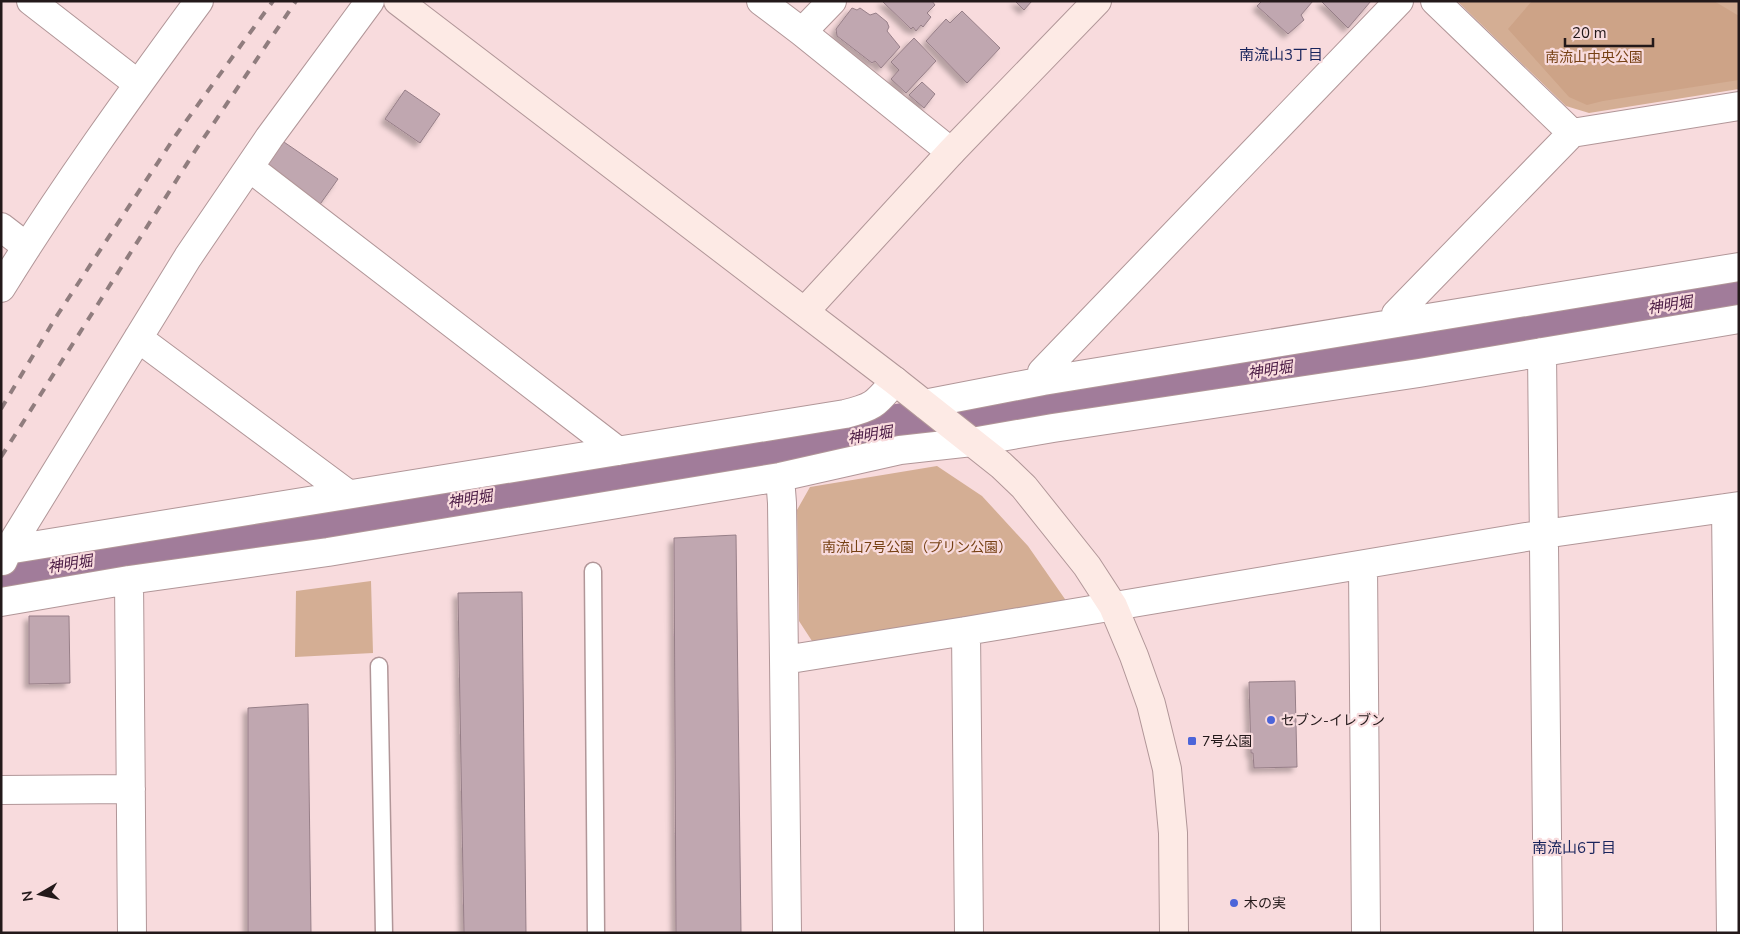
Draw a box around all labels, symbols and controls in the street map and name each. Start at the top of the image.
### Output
scale bar [1565,15,1652,47]
text: 20 m [1572,23,1607,43]
district label: 南流山3丁目 [1239,45,1323,65]
park label: 南流山中央公園 [1545,48,1643,67]
water label: 神明堀 [1646,291,1696,318]
water label: 神明堀 [1246,356,1296,383]
water label: 神明堀 [846,421,896,448]
water label: 神明堀 [446,485,496,512]
park label: 南流山7号公園（プリン公園） [822,538,1012,557]
water label: 神明堀 [46,550,96,577]
place label: セブン-イレブン [1281,711,1385,730]
marker: セブン-イレブン [1265,714,1277,726]
place label: 7号公園 [1202,732,1252,751]
marker: 7号公園 [1186,735,1198,747]
district label: 南流山6丁目 [1532,838,1616,858]
north arrow [15,869,65,919]
text: N [17,889,38,903]
place label: 木の実 [1244,894,1286,913]
marker: 木の実 [1228,897,1240,909]

